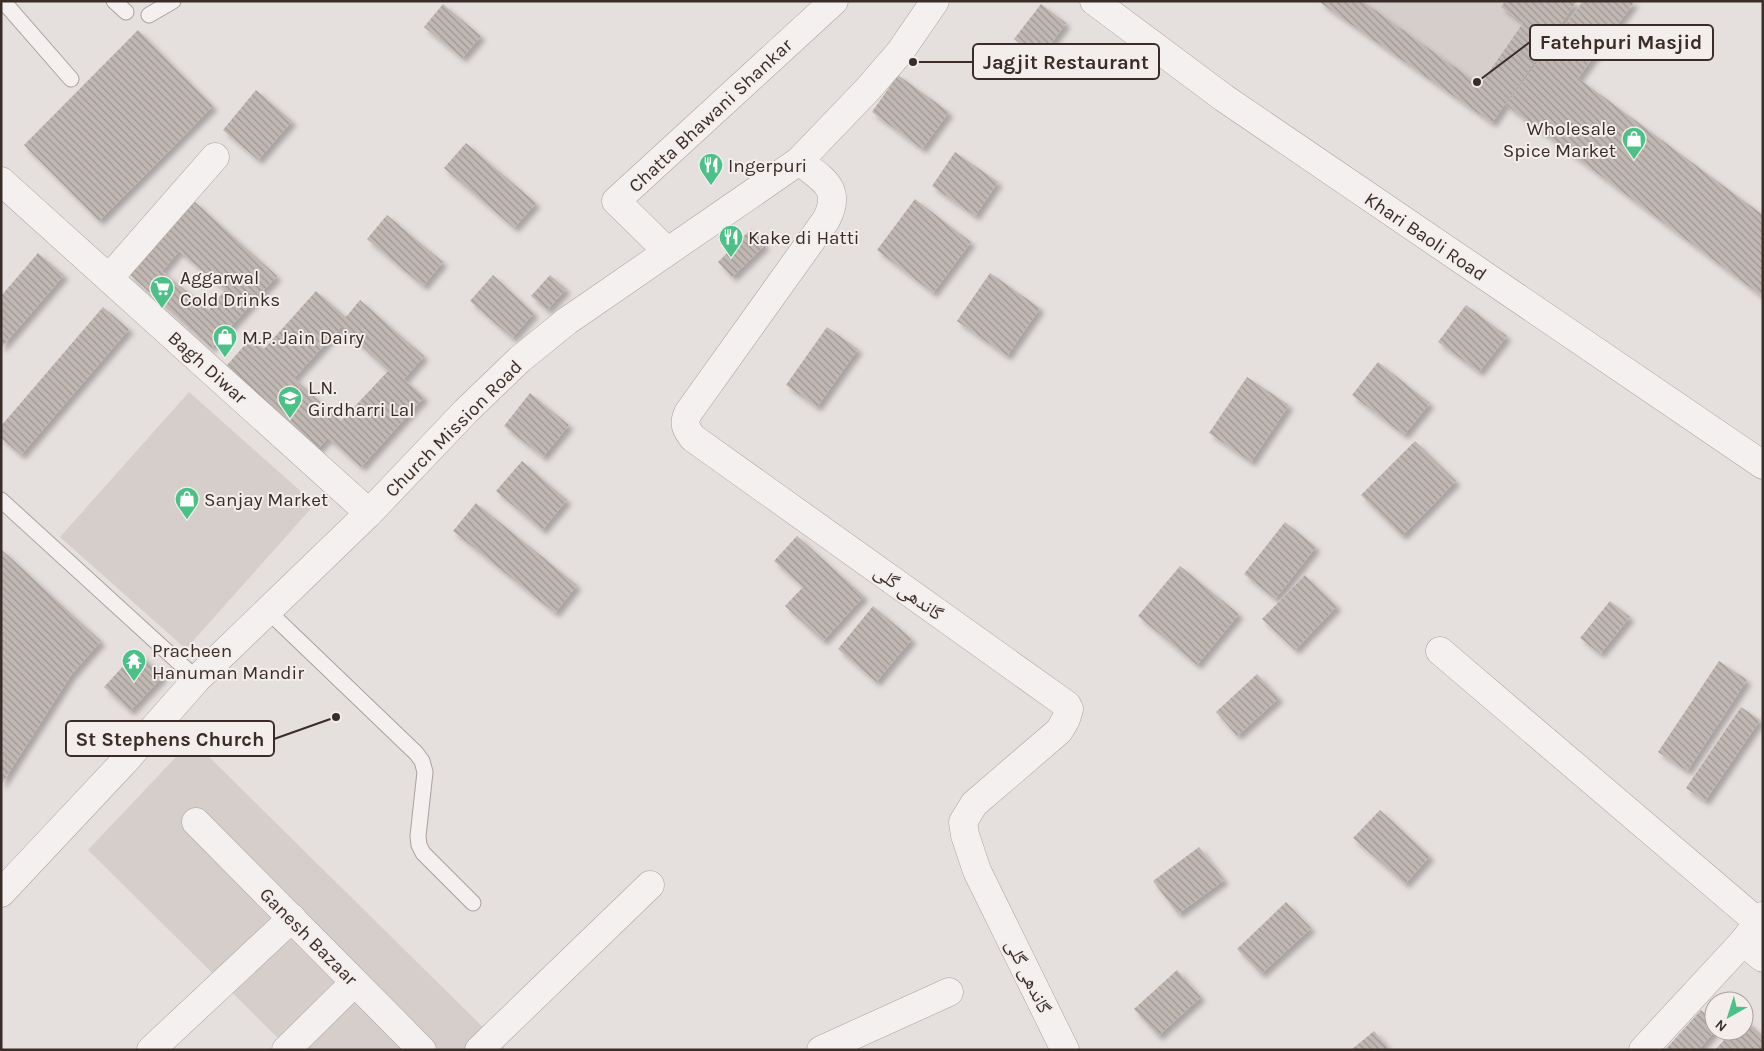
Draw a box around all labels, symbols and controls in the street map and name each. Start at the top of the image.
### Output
callout: Fatehpuri Masjid [1530,25,1713,60]
text: Fatehpuri Masjid [1540,31,1702,54]
street label: Chatta Bhawani Shankar [624,34,797,197]
callout: Jagjit Restaurant [973,44,1159,79]
text: Jagjit Restaurant [983,51,1149,74]
place label: Wholesale Spice Market [1503,118,1616,162]
shop icon: Wholesale Spice Market [1621,126,1647,160]
restaurant icon: Ingerpuri [698,152,724,186]
place label: Ingerpuri [728,155,807,177]
street label: Khari Baoli Road [1360,188,1491,286]
restaurant icon: Kake di Hatti [718,224,744,258]
place label: Kake di Hatti [748,227,860,249]
place label: Aggarwal Cold Drinks [180,267,280,311]
supermarket icon: Aggarwal Cold Drinks [149,275,175,309]
shop icon: M.P. Jain Dairy [212,324,238,358]
street label: Bagh Diwar [163,327,251,409]
place label: M.P. Jain Dairy [242,327,364,349]
street label: Church Mission Road [381,356,527,502]
place label: L.N. Girdharri Lal [308,377,415,421]
school or university icon: L.N. Girdharri Lal [277,385,303,419]
shop icon: Sanjay Market [174,486,200,520]
place label: Sanjay Market [204,489,328,511]
street label: گاندھی گلی [870,560,947,625]
place label: Pracheen Hanuman Mandir [152,640,304,684]
temple icon: Pracheen Hanuman Mandir [121,648,147,682]
callout: St Stephens Church [66,721,274,756]
text: St Stephens Church [76,728,264,751]
street label: Ganesh Bazaar [255,883,362,990]
street label: گاندھی گلی [1001,936,1056,1017]
north arrow [1704,991,1754,1041]
text: N [1712,1016,1730,1035]

